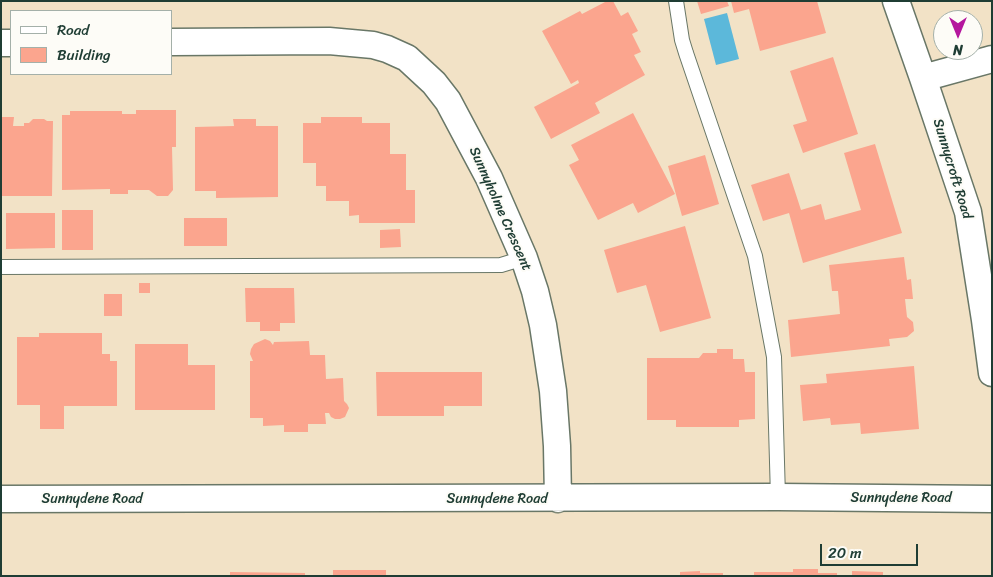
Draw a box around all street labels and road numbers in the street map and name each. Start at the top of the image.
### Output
street label: Sunnycroft Road [929,117,975,221]
street label: Sunnyholme Crescent [465,144,535,274]
street label: Sunnydene Road [850,490,952,506]
street label: Sunnydene Road [41,491,143,507]
street label: Sunnydene Road [446,491,548,507]

